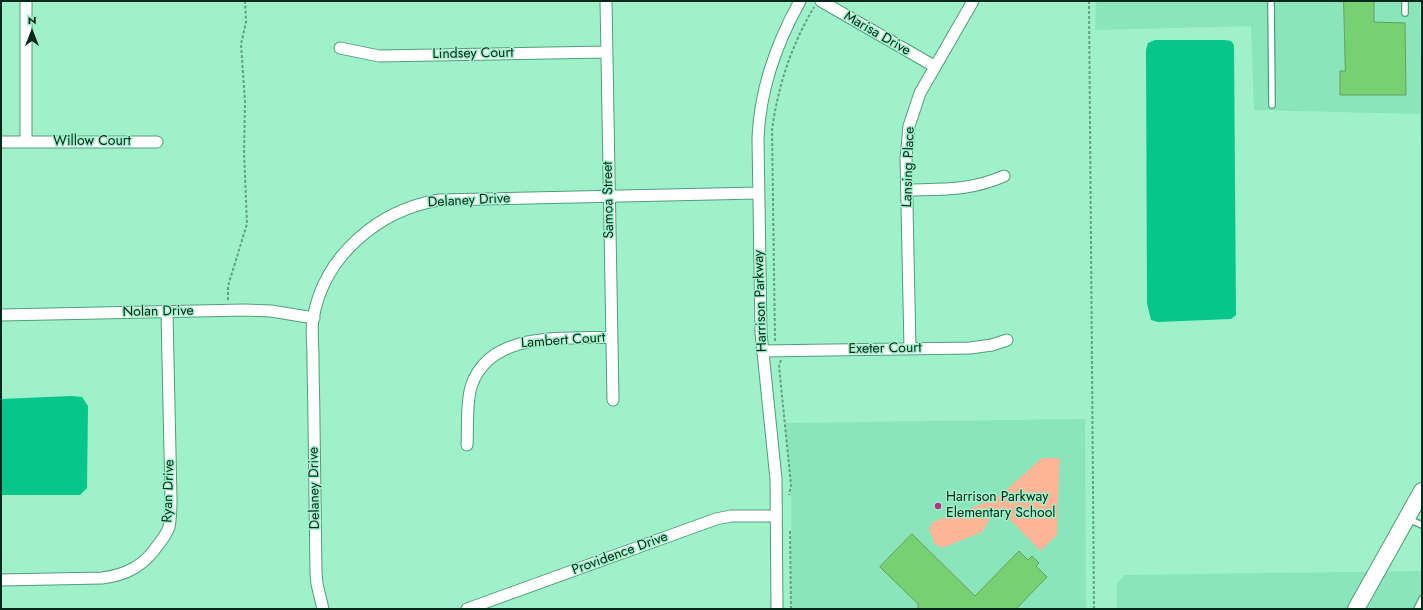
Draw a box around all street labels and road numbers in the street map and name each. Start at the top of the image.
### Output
street label: Marisa Drive [841,8,913,60]
street label: Lindsey Court [432,45,514,63]
street label: Lansing Place [899,126,919,208]
street label: Willow Court [53,134,131,150]
street label: Samoa Street [600,161,618,239]
street label: Delaney Drive [427,190,511,212]
street label: Harrison Parkway [751,250,771,352]
street label: Nolan Drive [122,303,194,321]
street label: Lambert Court [520,330,606,352]
street label: Exeter Court [848,340,922,358]
street label: Delaney Drive [306,447,324,529]
street label: Ryan Drive [159,459,179,523]
street label: Providence Drive [570,529,670,579]

